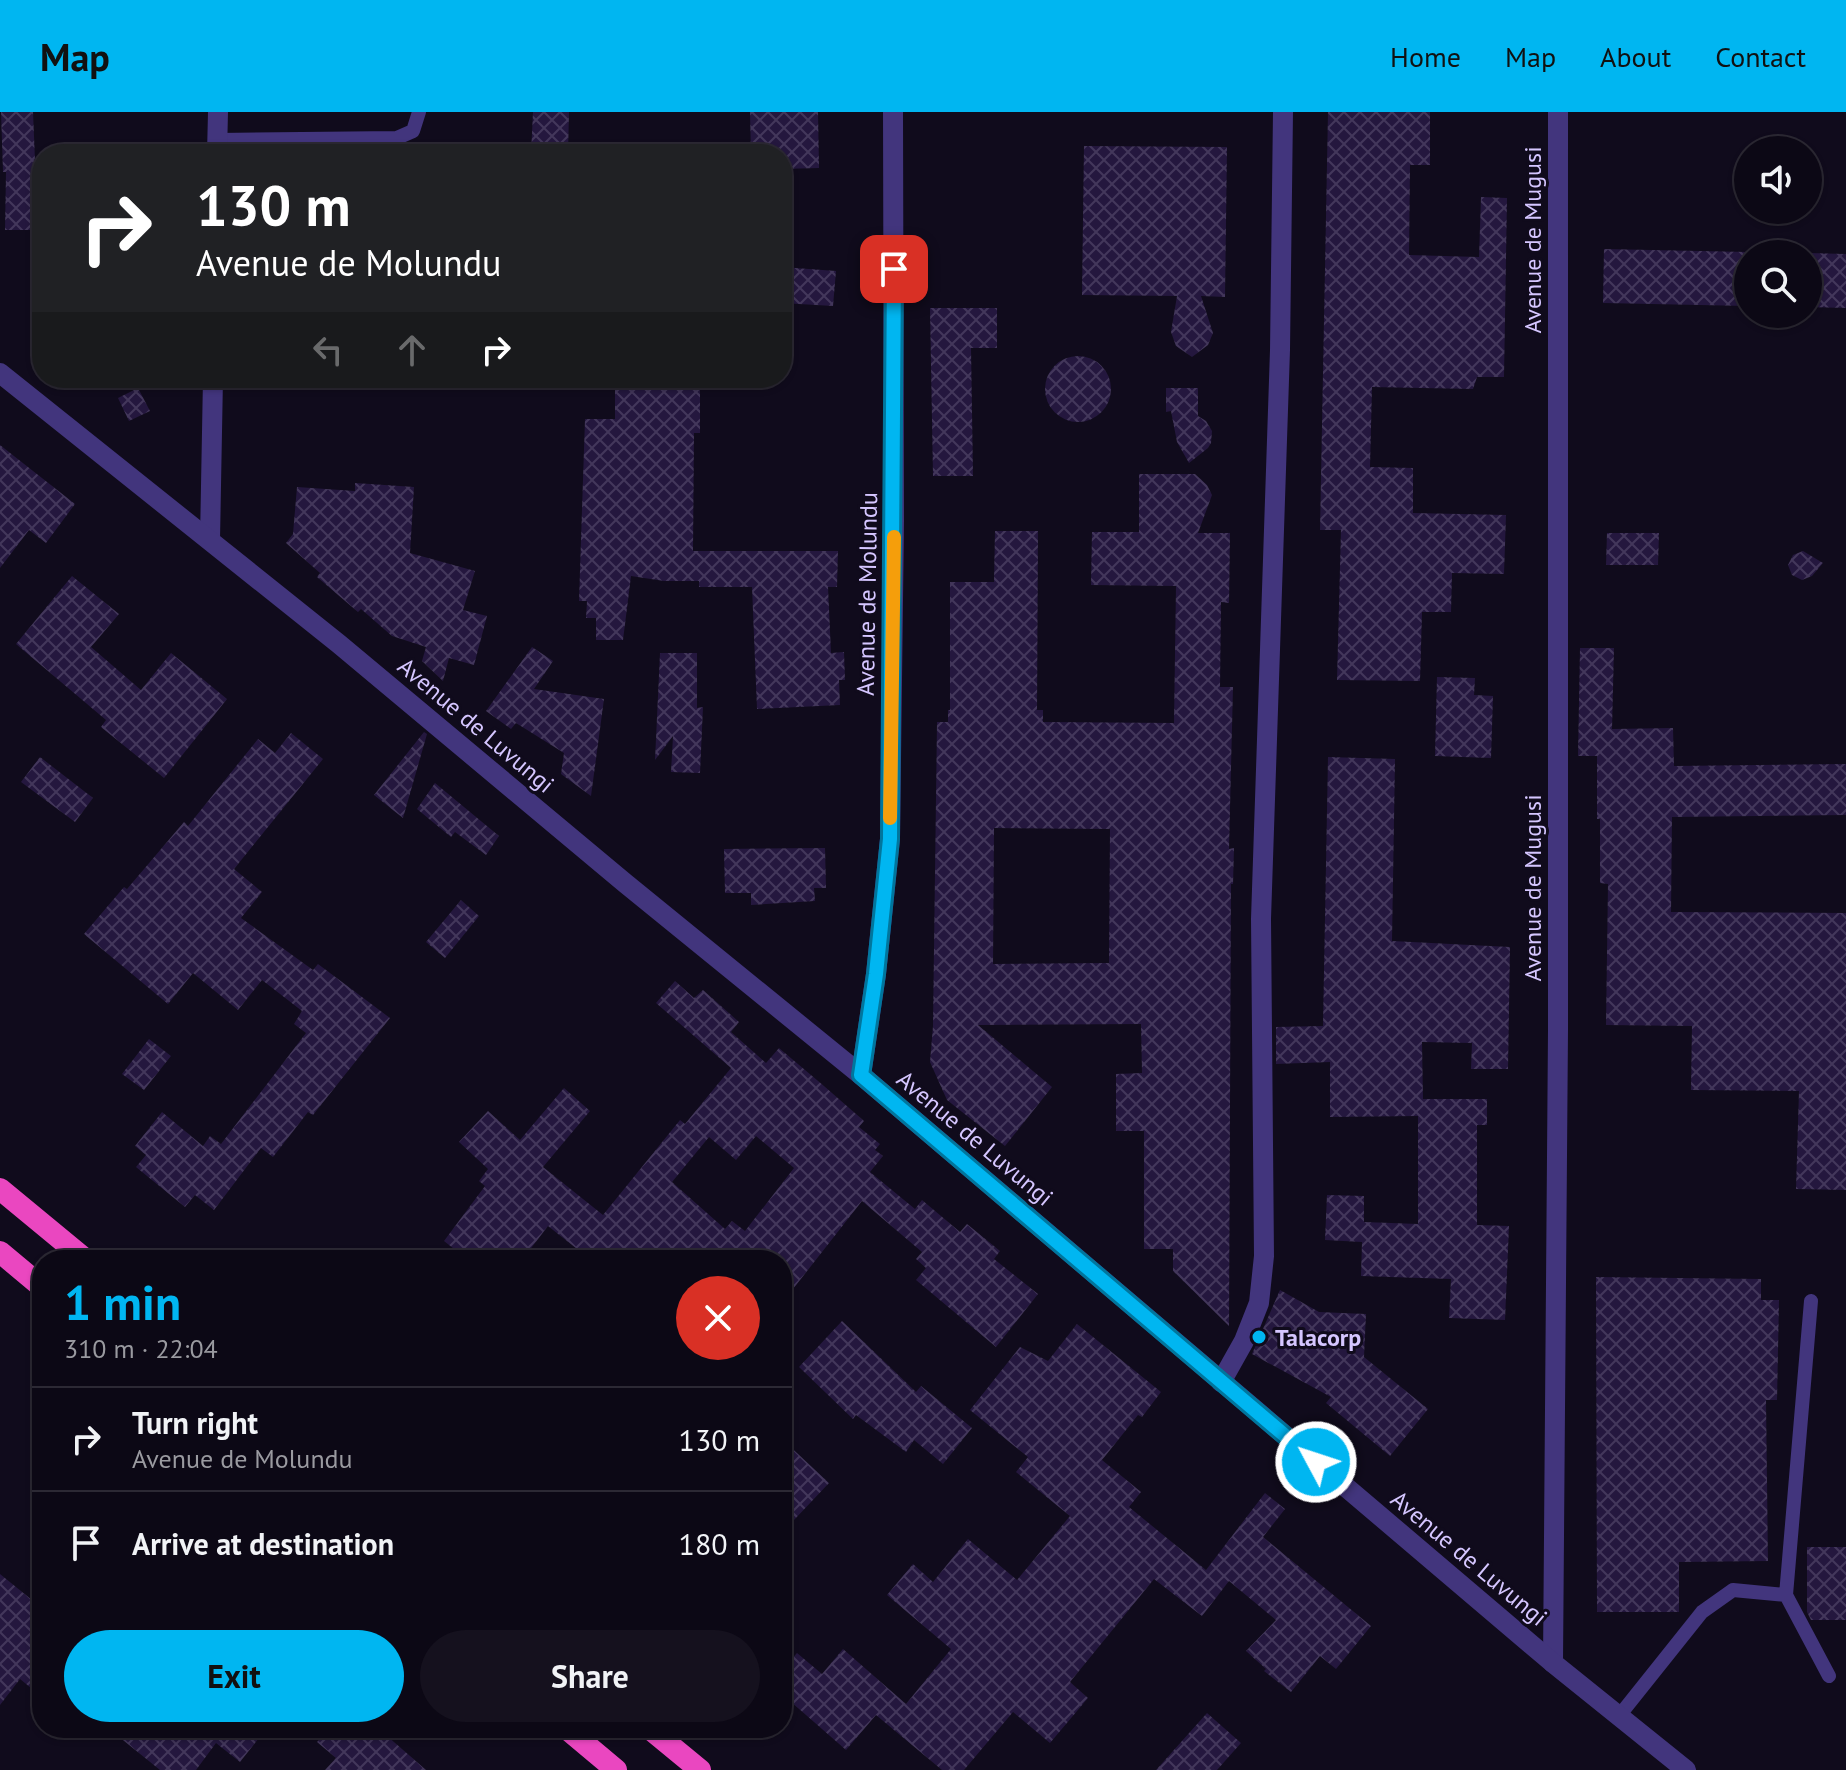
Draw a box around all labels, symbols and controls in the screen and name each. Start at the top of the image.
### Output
text: Map [40,32,110,81]
text: Home [1390,38,1461,75]
text: Map [1505,38,1556,75]
text: About [1600,38,1671,75]
text: Contact [1715,38,1806,75]
map controls [1734,136,1822,328]
button: sound [1734,136,1822,224]
street label: Avenue de Mugusi [1517,146,1548,334]
text: 130 m [196,169,351,241]
icon: right [64,176,168,280]
pin [860,235,928,303]
text: Avenue de Molundu [196,239,501,286]
button: search [1734,240,1822,328]
icon: arrive [872,247,916,291]
icon: left [306,328,350,372]
icon: ahead [390,328,434,372]
icon: right [474,328,518,372]
street label: Avenue de Molundu [850,492,884,696]
street label: Avenue de Luvungi [391,651,561,799]
street label: Avenue de Mugusi [1517,794,1548,982]
street label: Avenue de Luvungi [890,1064,1060,1212]
text: 1 min [64,1271,181,1333]
button: close [676,1276,760,1360]
place label: Talacorp [1275,1322,1361,1353]
marker: Talacorp [1250,1328,1268,1346]
text: 310 m · 22:04 [64,1332,218,1365]
text: Turn right [132,1403,258,1442]
icon: right [64,1417,108,1461]
text: 130 m [679,1420,760,1459]
position arrow [1274,1420,1358,1504]
text: Avenue de Molundu [132,1442,353,1475]
street label: Avenue de Luvungi [1384,1484,1554,1632]
icon: arrive [64,1521,108,1565]
text: Arrive at destination [132,1524,394,1563]
text: 180 m [679,1524,760,1563]
button: Exit [64,1630,404,1722]
button: Share [420,1630,760,1722]

